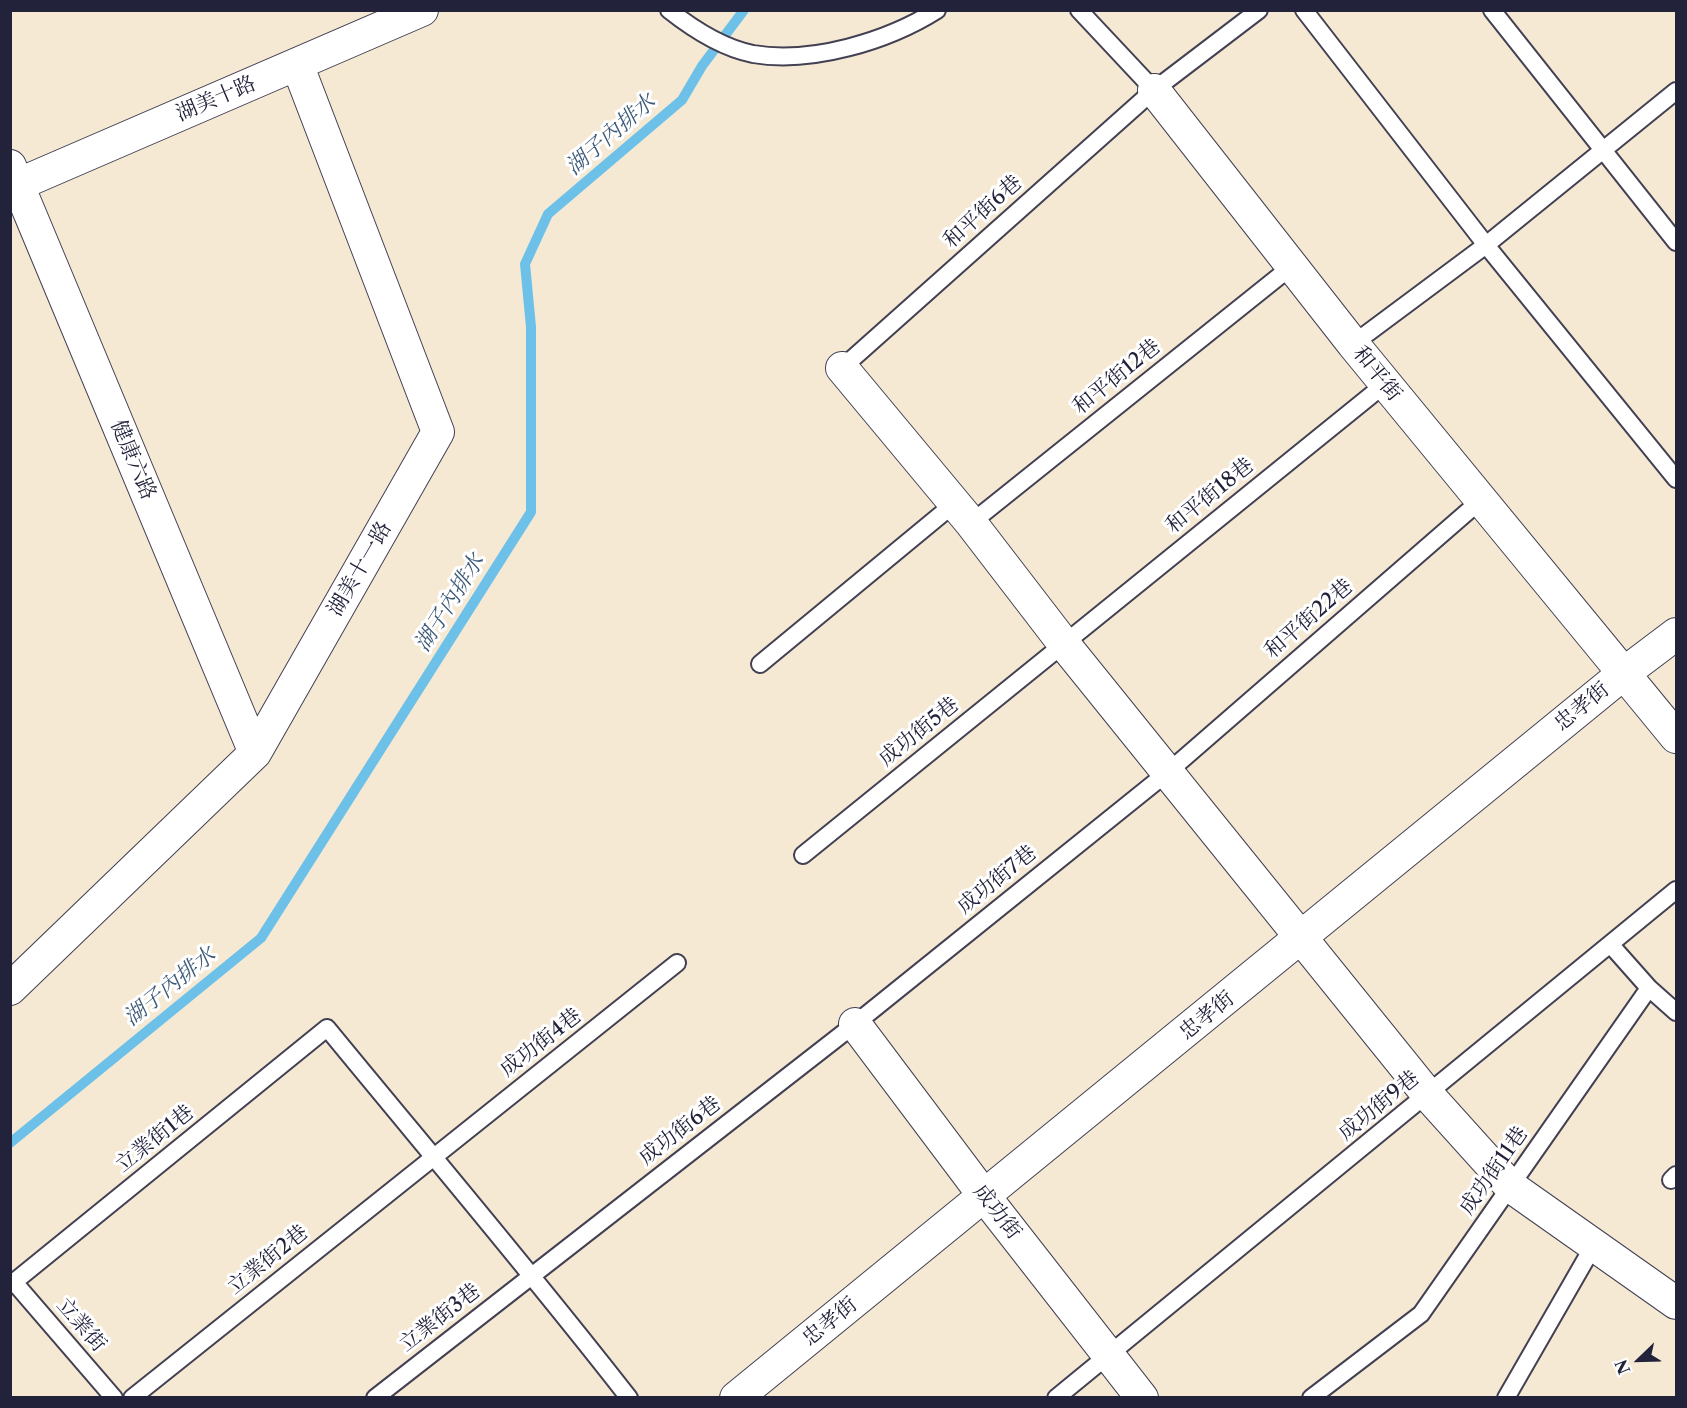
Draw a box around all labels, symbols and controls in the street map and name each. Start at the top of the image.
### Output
street label: 湖美十路 [172,71,260,127]
water label: 湖子內排水 [561,89,661,181]
street label: 和平街6巷 [939,170,1027,254]
street label: 和平街12巷 [1068,334,1166,420]
street label: 和平街 [1347,342,1407,406]
street label: 健康六路 [105,416,161,504]
street label: 和平街18巷 [1161,453,1259,539]
street label: 湖美十一路 [323,517,397,621]
water label: 湖子內排水 [410,549,490,657]
street label: 和平街22巷 [1260,574,1358,664]
street label: 忠孝街 [1550,677,1614,737]
street label: 成功街5巷 [874,692,964,772]
street label: 成功街7巷 [952,841,1042,919]
water label: 湖子內排水 [119,942,221,1032]
street label: 忠孝街 [1175,986,1239,1046]
street label: 成功街4巷 [495,1003,587,1083]
street label: 成功街9巷 [1334,1066,1424,1146]
street label: 成功街6巷 [634,1091,726,1171]
street label: 立業街1巷 [111,1100,199,1178]
street label: 成功街11巷 [1455,1122,1533,1220]
street label: 成功街 [968,1179,1026,1245]
street label: 立業街2巷 [223,1220,313,1300]
street label: 立業街3巷 [395,1279,485,1357]
street label: 忠孝街 [798,1292,862,1352]
street label: 立業街 [51,1293,111,1357]
north arrow [1609,1330,1669,1390]
text: N [1611,1357,1634,1377]

